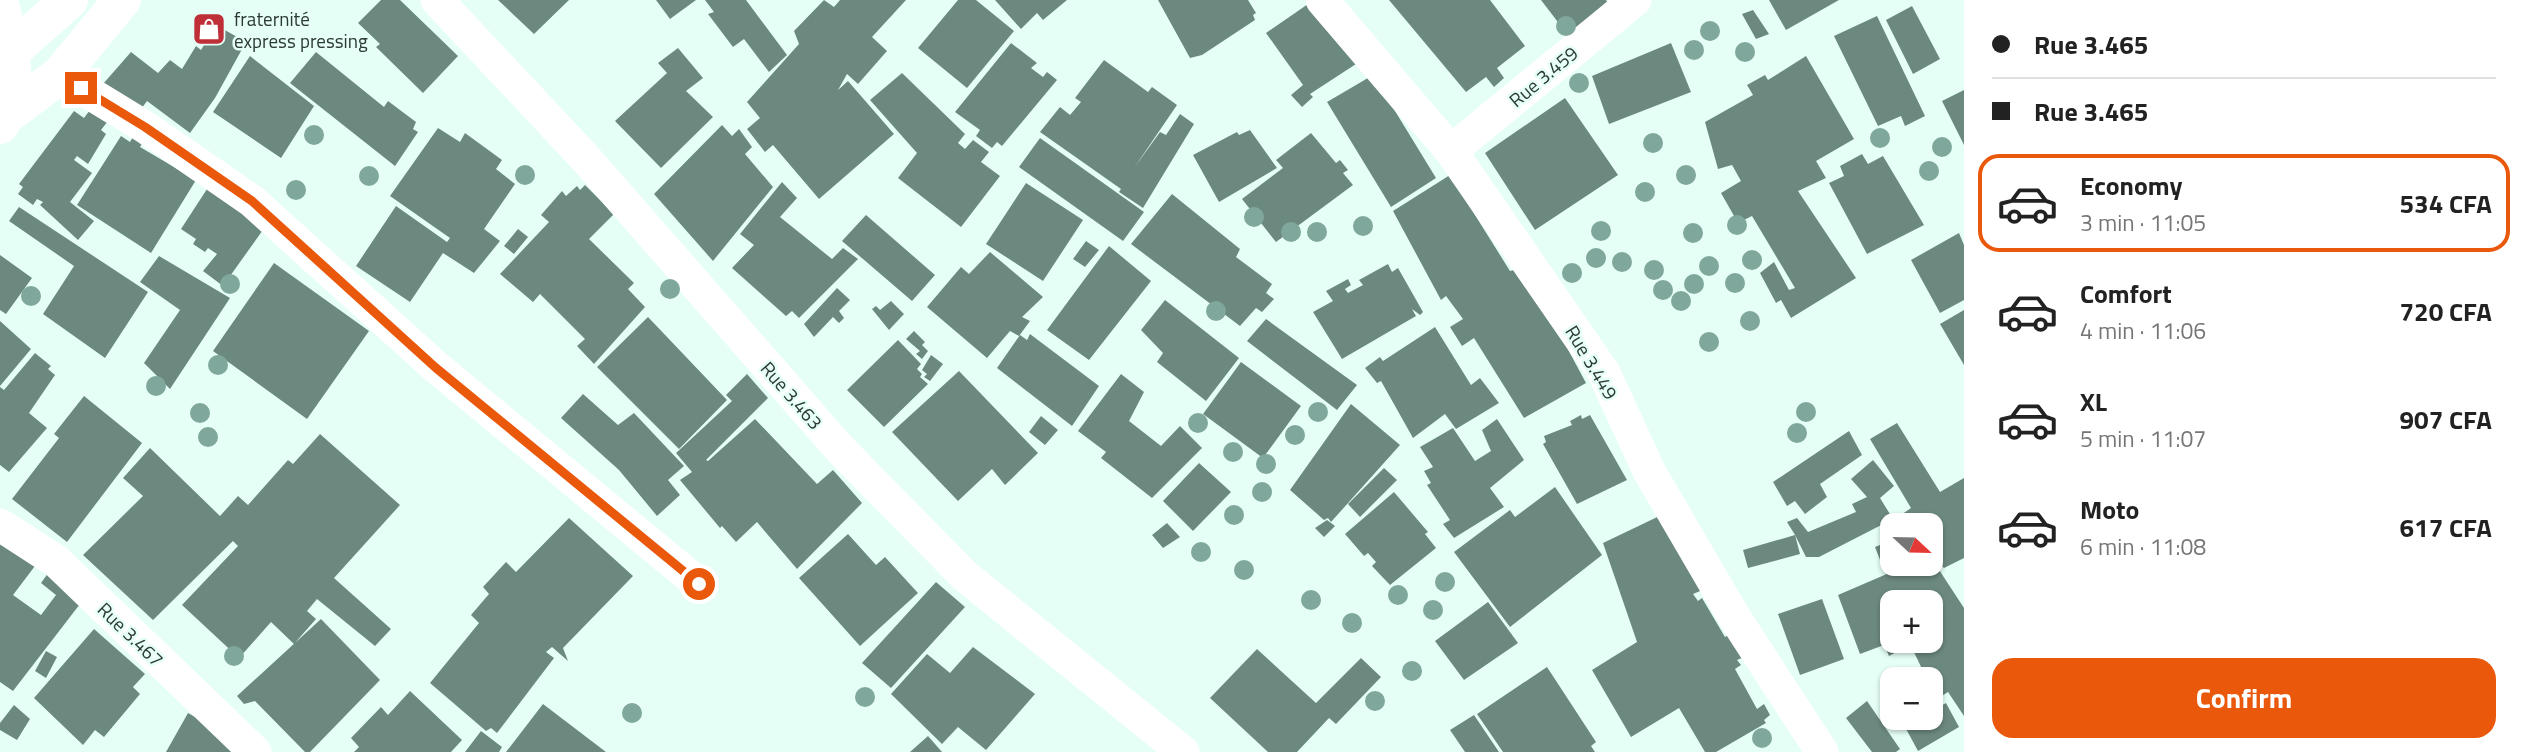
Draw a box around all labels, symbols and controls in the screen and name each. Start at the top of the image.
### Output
place label: fraternité express pressing [234,4,368,55]
shop icon: fraternité express pressing [190,10,228,48]
text: Rue 3.465 [2034,25,2148,64]
street label: Rue 3.459 [1502,38,1584,114]
route end [65,72,97,104]
text: Rue 3.465 [2034,92,2148,131]
text: Economy [2080,166,2182,205]
icon: car [1996,172,2059,235]
text: 534 CFA [2400,184,2492,223]
text: 3 min · 11:05 [2080,205,2206,240]
text: Comfort [2080,274,2172,313]
icon: car [1996,280,2059,343]
text: 720 CFA [2400,292,2492,331]
text: 4 min · 11:06 [2080,313,2206,348]
street label: Rue 3.449 [1558,319,1626,405]
street label: Rue 3.463 [754,354,830,436]
text: XL [2080,382,2107,421]
icon: car [1996,388,2059,451]
text: 907 CFA [2400,400,2492,439]
text: 5 min · 11:07 [2080,421,2206,456]
text: Moto [2080,490,2139,529]
icon: car [1996,496,2059,559]
text: 617 CFA [2400,508,2492,547]
north arrow [1880,513,1942,576]
map controls [1880,513,1943,730]
text: 6 min · 11:08 [2080,529,2206,564]
route start [683,568,715,600]
button: + [1880,590,1943,653]
street label: Rue 3.467 [91,595,171,673]
button: Confirm [1992,658,2496,738]
button: − [1880,667,1943,730]

